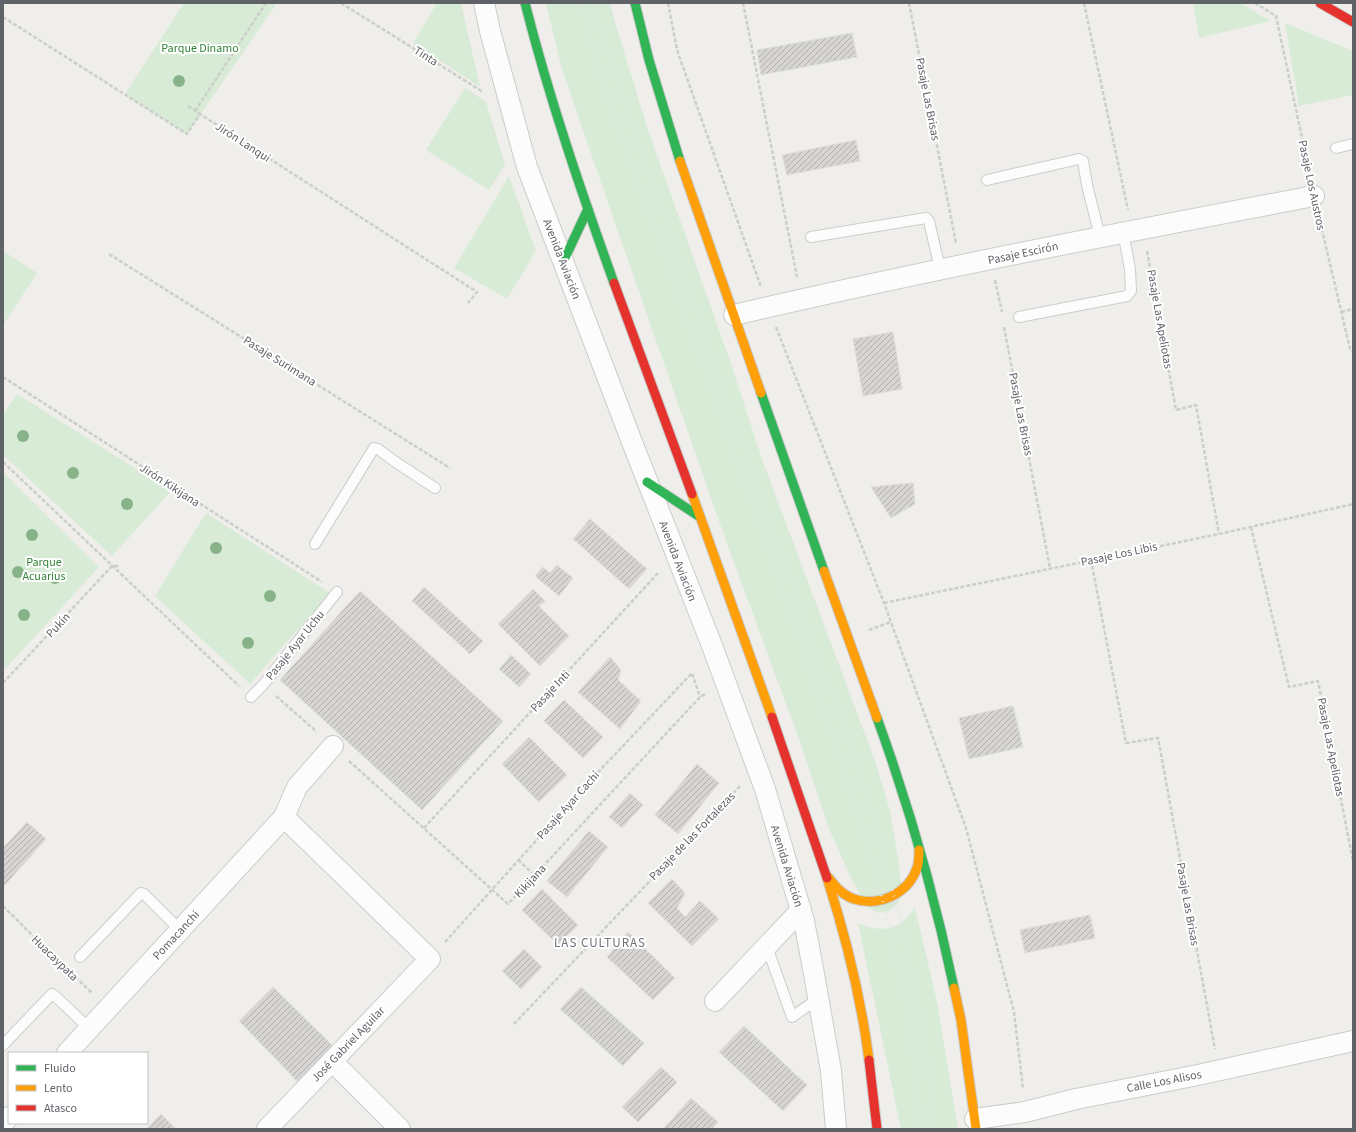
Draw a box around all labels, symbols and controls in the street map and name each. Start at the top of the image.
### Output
park label: Parque Dinamo [161,40,239,57]
street label: Tinta [410,42,441,70]
street label: Pasaje Las Brisas [911,56,944,142]
street label: Jirón Lanqui [212,118,274,167]
street label: Pasaje Los Austros [1294,138,1329,232]
street label: Avenida Aviación [538,216,585,302]
street label: Pasaje Escirón [986,238,1060,269]
street label: Pasaje Las Apeliotas [1142,268,1177,370]
street label: Pasaje Surimana [240,332,320,391]
street label: Pasaje Las Brisas [1004,371,1037,457]
street label: Jirón Kikijana [136,460,203,511]
street label: Avenida Aviación [654,518,701,604]
street label: Pasaje Los Libis [1079,538,1159,571]
park label: Parque Acuarius [22,554,66,585]
street label: Pasaje Ayar Uchu [262,607,329,684]
street label: Pukín [42,609,74,642]
street label: Pasaje Inti [527,667,574,716]
street label: Pasaje Las Apeliotas [1313,696,1348,798]
street label: Pasaje Ayar Cachi [533,767,604,843]
street label: Pasaje de las Fortalezas [645,788,739,885]
street label: Avenida Aviación [766,823,807,909]
street label: Kikijana [510,861,550,902]
street label: Pasaje Las Brisas [1172,861,1203,947]
street label: Pomacanchi [149,907,204,964]
street label: Huacaypata [27,932,82,985]
district label: LAS CULTURAS [554,934,646,952]
street label: José Gabriel Aguilar [308,1002,390,1086]
legend [8,1052,148,1124]
text: Fluido [44,1060,76,1077]
street label: Calle Los Alisos [1125,1066,1203,1097]
text: Lento [44,1080,73,1097]
text: Atasco [44,1100,77,1117]

